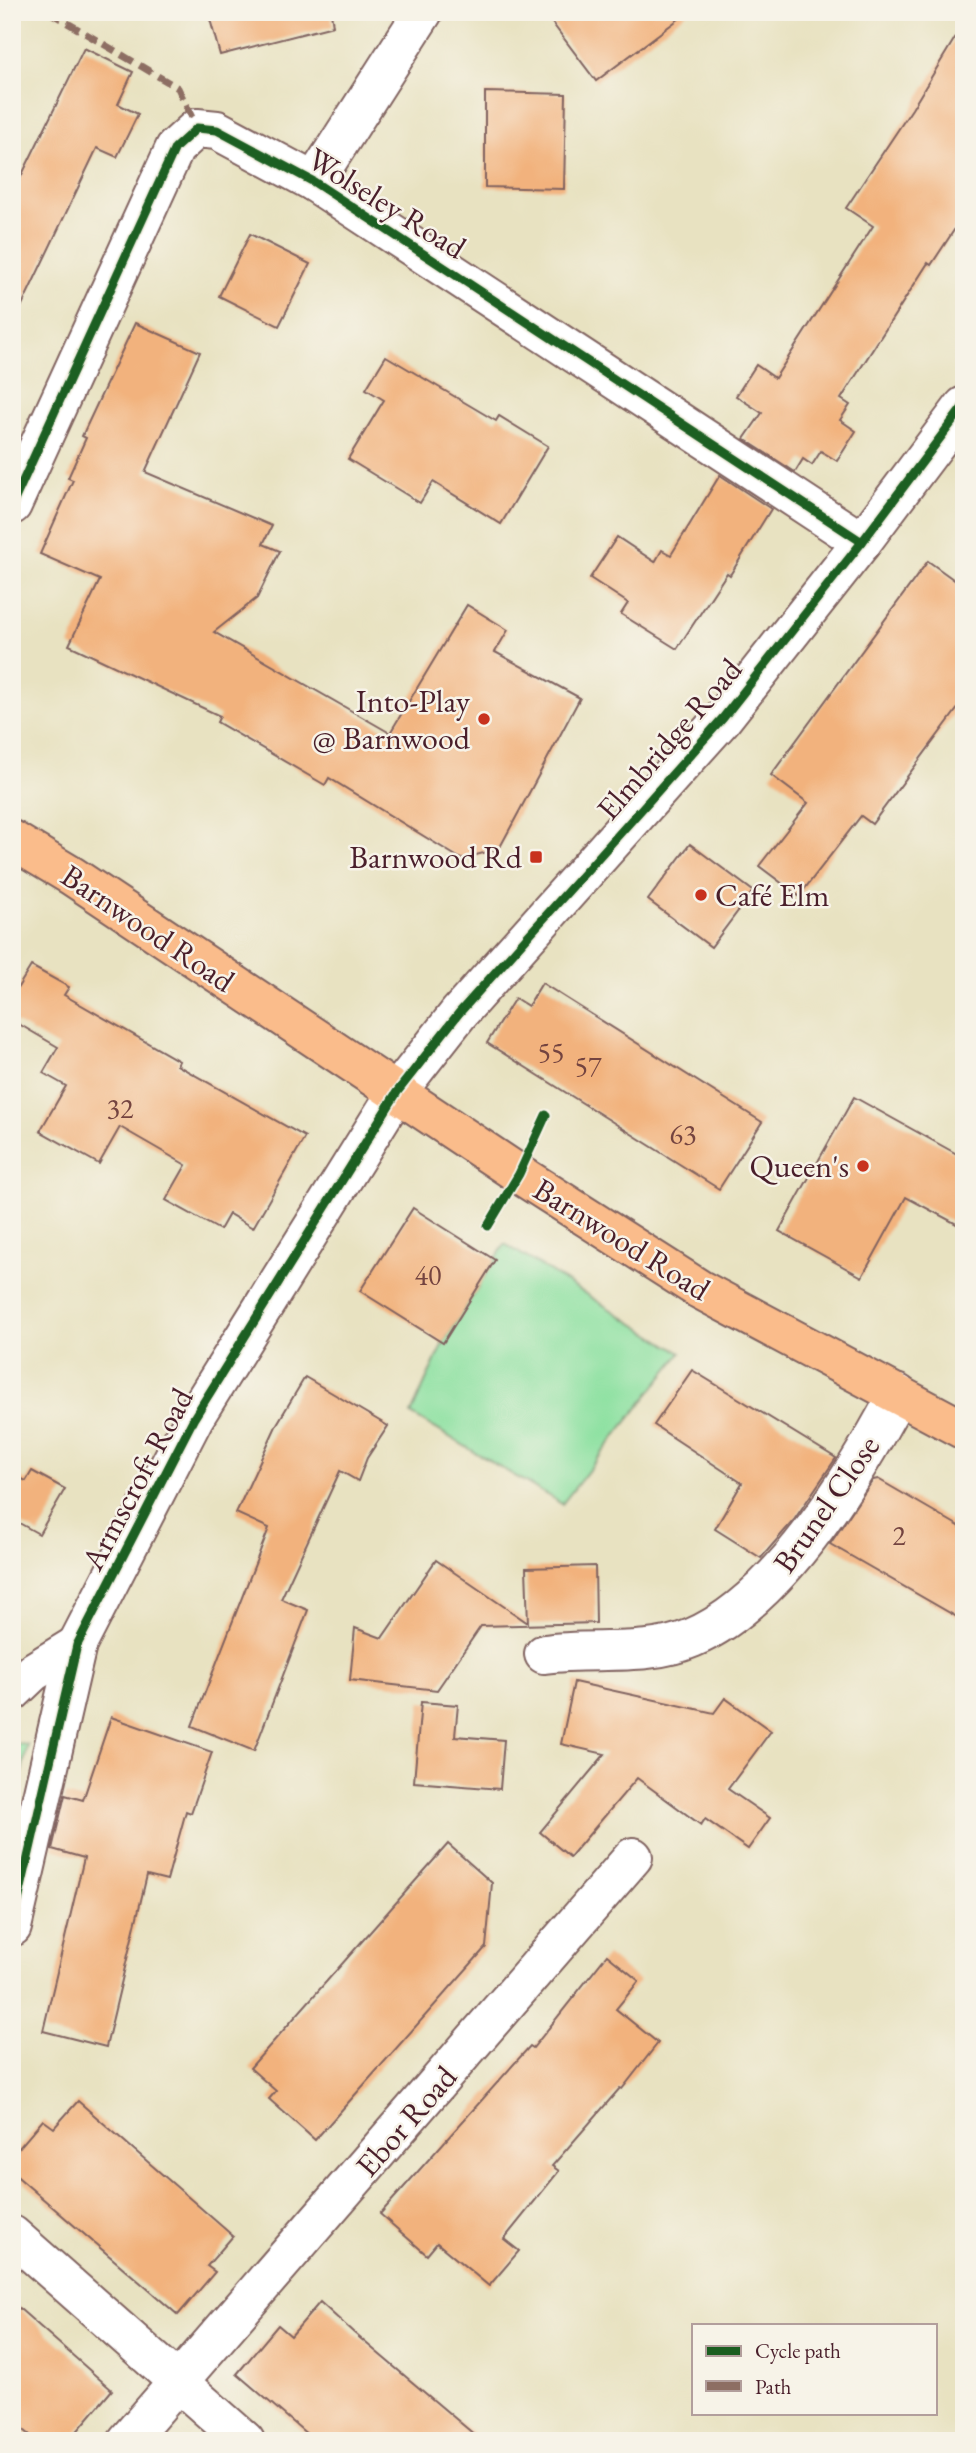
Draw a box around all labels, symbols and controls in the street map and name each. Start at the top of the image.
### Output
street label: Wolseley Road [300,138,475,269]
street label: Elmbridge Road [587,649,752,829]
place label: Into-Play @ Barnwood [312,680,471,759]
marker: Into-Play @ Barnwood [476,711,492,727]
place label: Barnwood Rd [349,836,523,878]
marker: Barnwood Rd [528,849,544,865]
street label: Barnwood Road [53,854,244,1002]
place label: Café Elm [715,874,829,916]
marker: Café Elm [693,887,709,903]
house number: 55 [538,1034,564,1070]
house number: 57 [575,1048,602,1084]
house number: 32 [107,1090,134,1126]
house number: 63 [670,1116,696,1152]
place label: Queen's [749,1145,849,1187]
marker: Queen's [855,1158,871,1174]
street label: Barnwood Road [526,1168,719,1310]
house number: 40 [415,1257,441,1293]
street label: Armscroft Road [71,1380,203,1578]
street label: Brunel Close [763,1427,889,1581]
house number: 2 [892,1517,906,1553]
street label: Ebor Road [346,2056,466,2186]
legend [692,2324,937,2414]
text: Cycle path [755,2337,841,2364]
text: Path [755,2373,792,2400]

